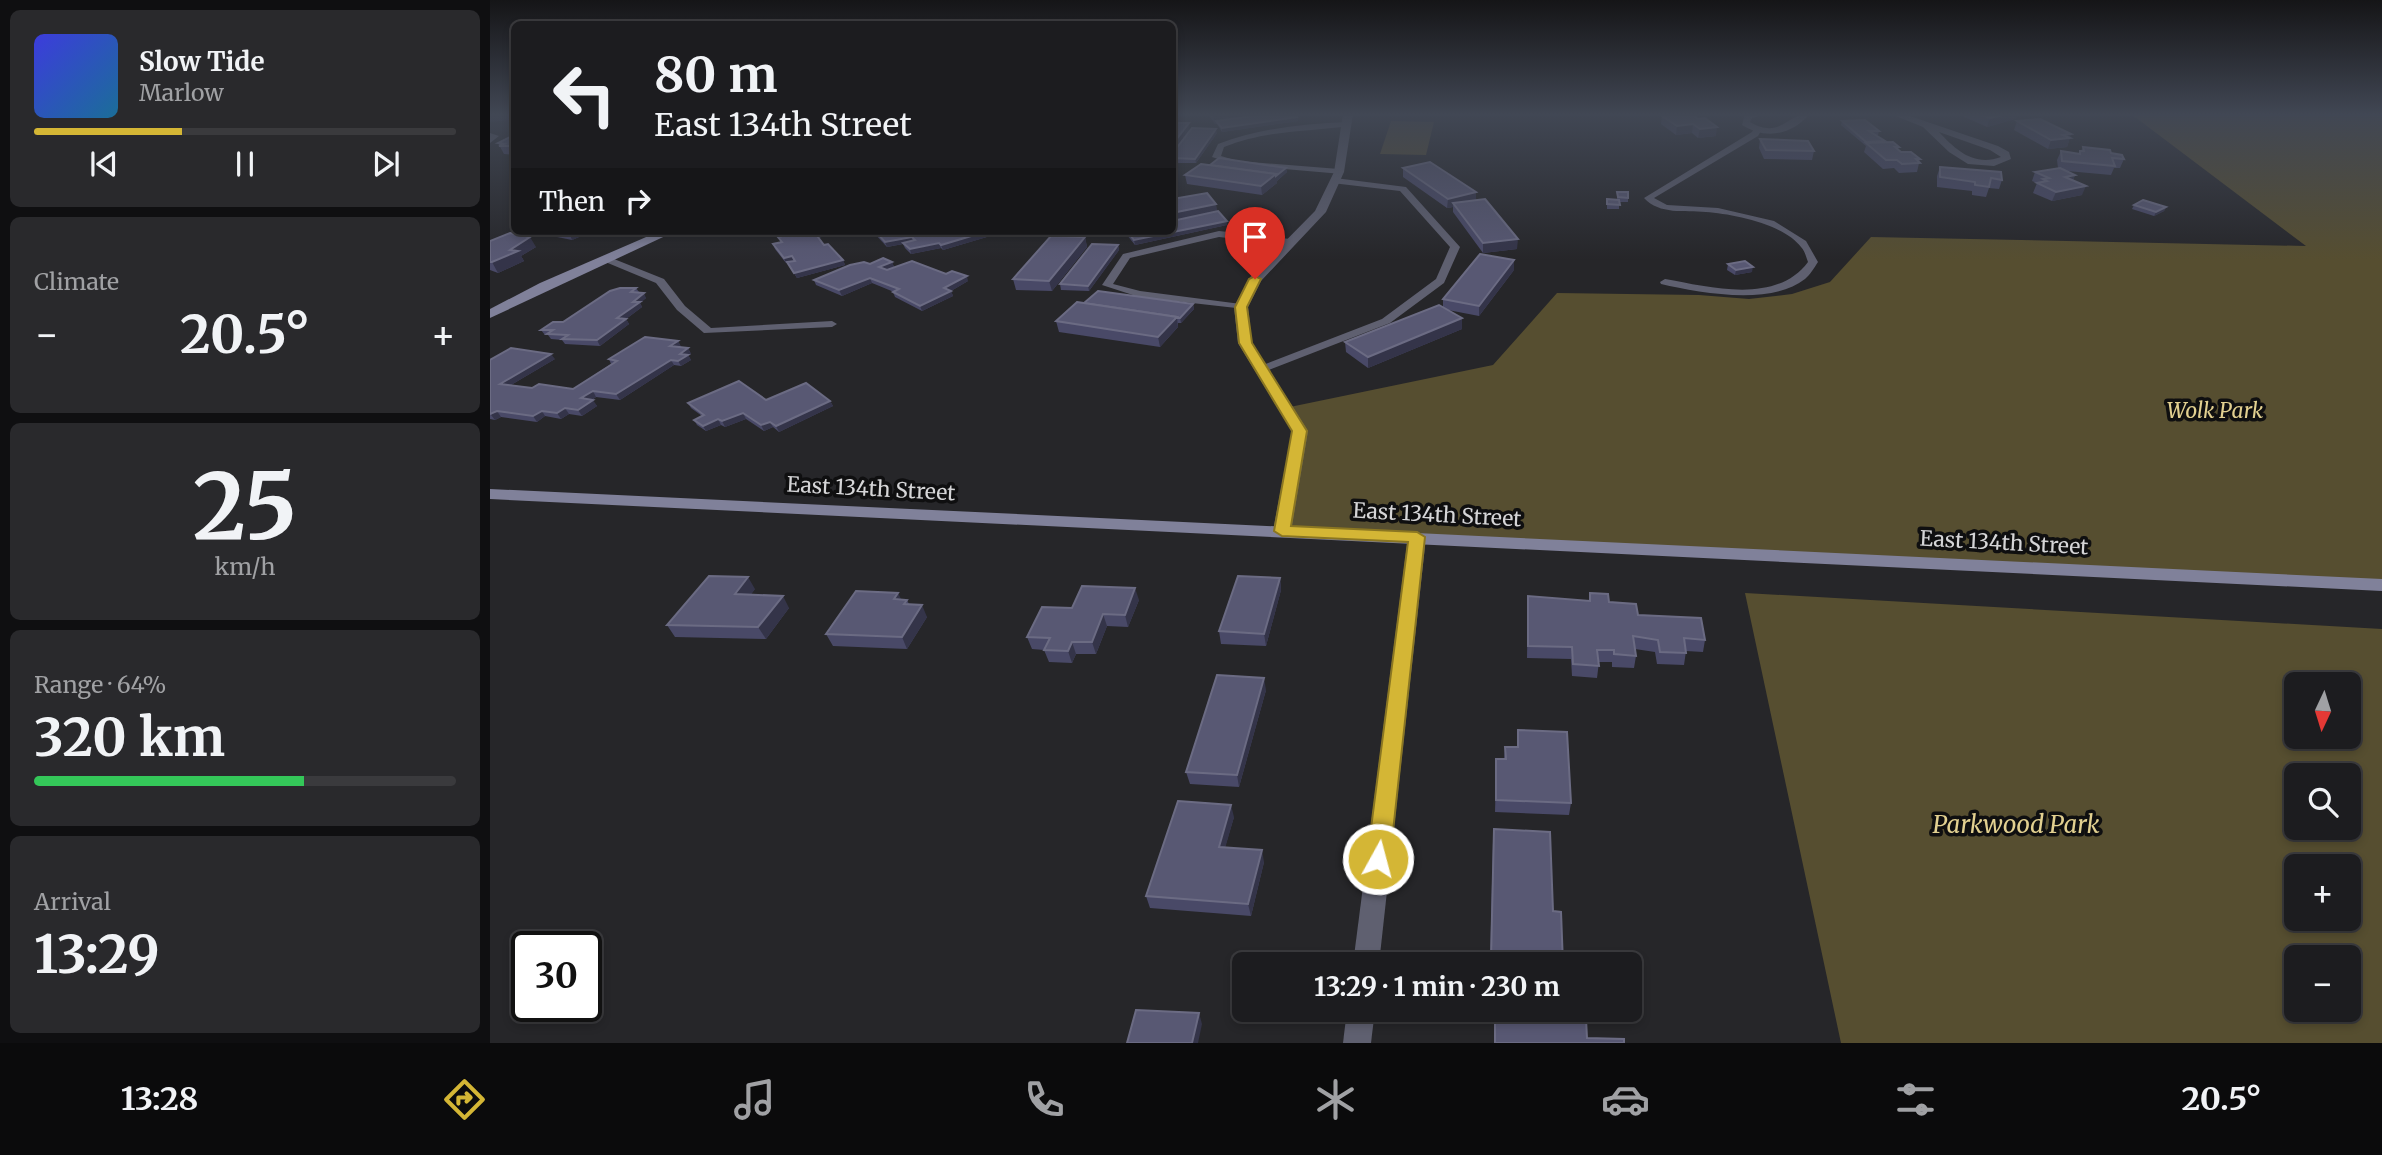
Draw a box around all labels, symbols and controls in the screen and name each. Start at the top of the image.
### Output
text: 80 m [654,44,777,105]
text: Slow Tide [139,45,265,78]
icon: left [539,49,630,140]
text: Marlow [139,78,224,107]
text: East 134th Street [654,105,912,145]
icon: previous [85,145,123,183]
icon: pause [226,145,264,183]
icon: next [367,145,405,183]
icon: right [619,182,657,220]
text: Then [539,185,605,218]
pin [1225,207,1285,279]
icon: arrive [1236,218,1274,256]
text: Climate [34,267,119,296]
text: 20.5° [180,302,310,367]
text: − [34,311,59,358]
text: + [431,311,456,358]
park label: Wolk Park [2167,397,2264,424]
text: 25 [193,449,297,564]
street label: East 134th Street [786,471,956,506]
street label: East 134th Street [1352,497,1522,532]
street label: East 134th Street [1919,525,2089,560]
text: km/h [215,552,275,581]
text: Range · 64% [34,670,166,699]
north arrow [2284,672,2361,749]
map controls [2284,672,2361,1022]
text: 320 km [34,705,225,770]
button: search [2284,763,2361,840]
park label: Parkwood Park [1932,809,2100,840]
position arrow [1341,822,1415,896]
button: + [2284,854,2361,931]
text: Arrival [34,887,111,916]
text: 13:29 [34,922,160,987]
speed limit sign: 30 [511,931,602,1022]
button: − [2284,945,2361,1022]
text: 13:29 · 1 min · 230 m [1314,970,1560,1003]
icon: directions [440,1075,489,1124]
icon: music [730,1075,779,1124]
icon: phone [1020,1075,1069,1124]
icon: climate [1311,1075,1360,1124]
icon: car [1601,1075,1650,1124]
icon: filters [1891,1075,1940,1124]
text: 13:28 [121,1079,198,1119]
text: 20.5° [2181,1079,2261,1119]

